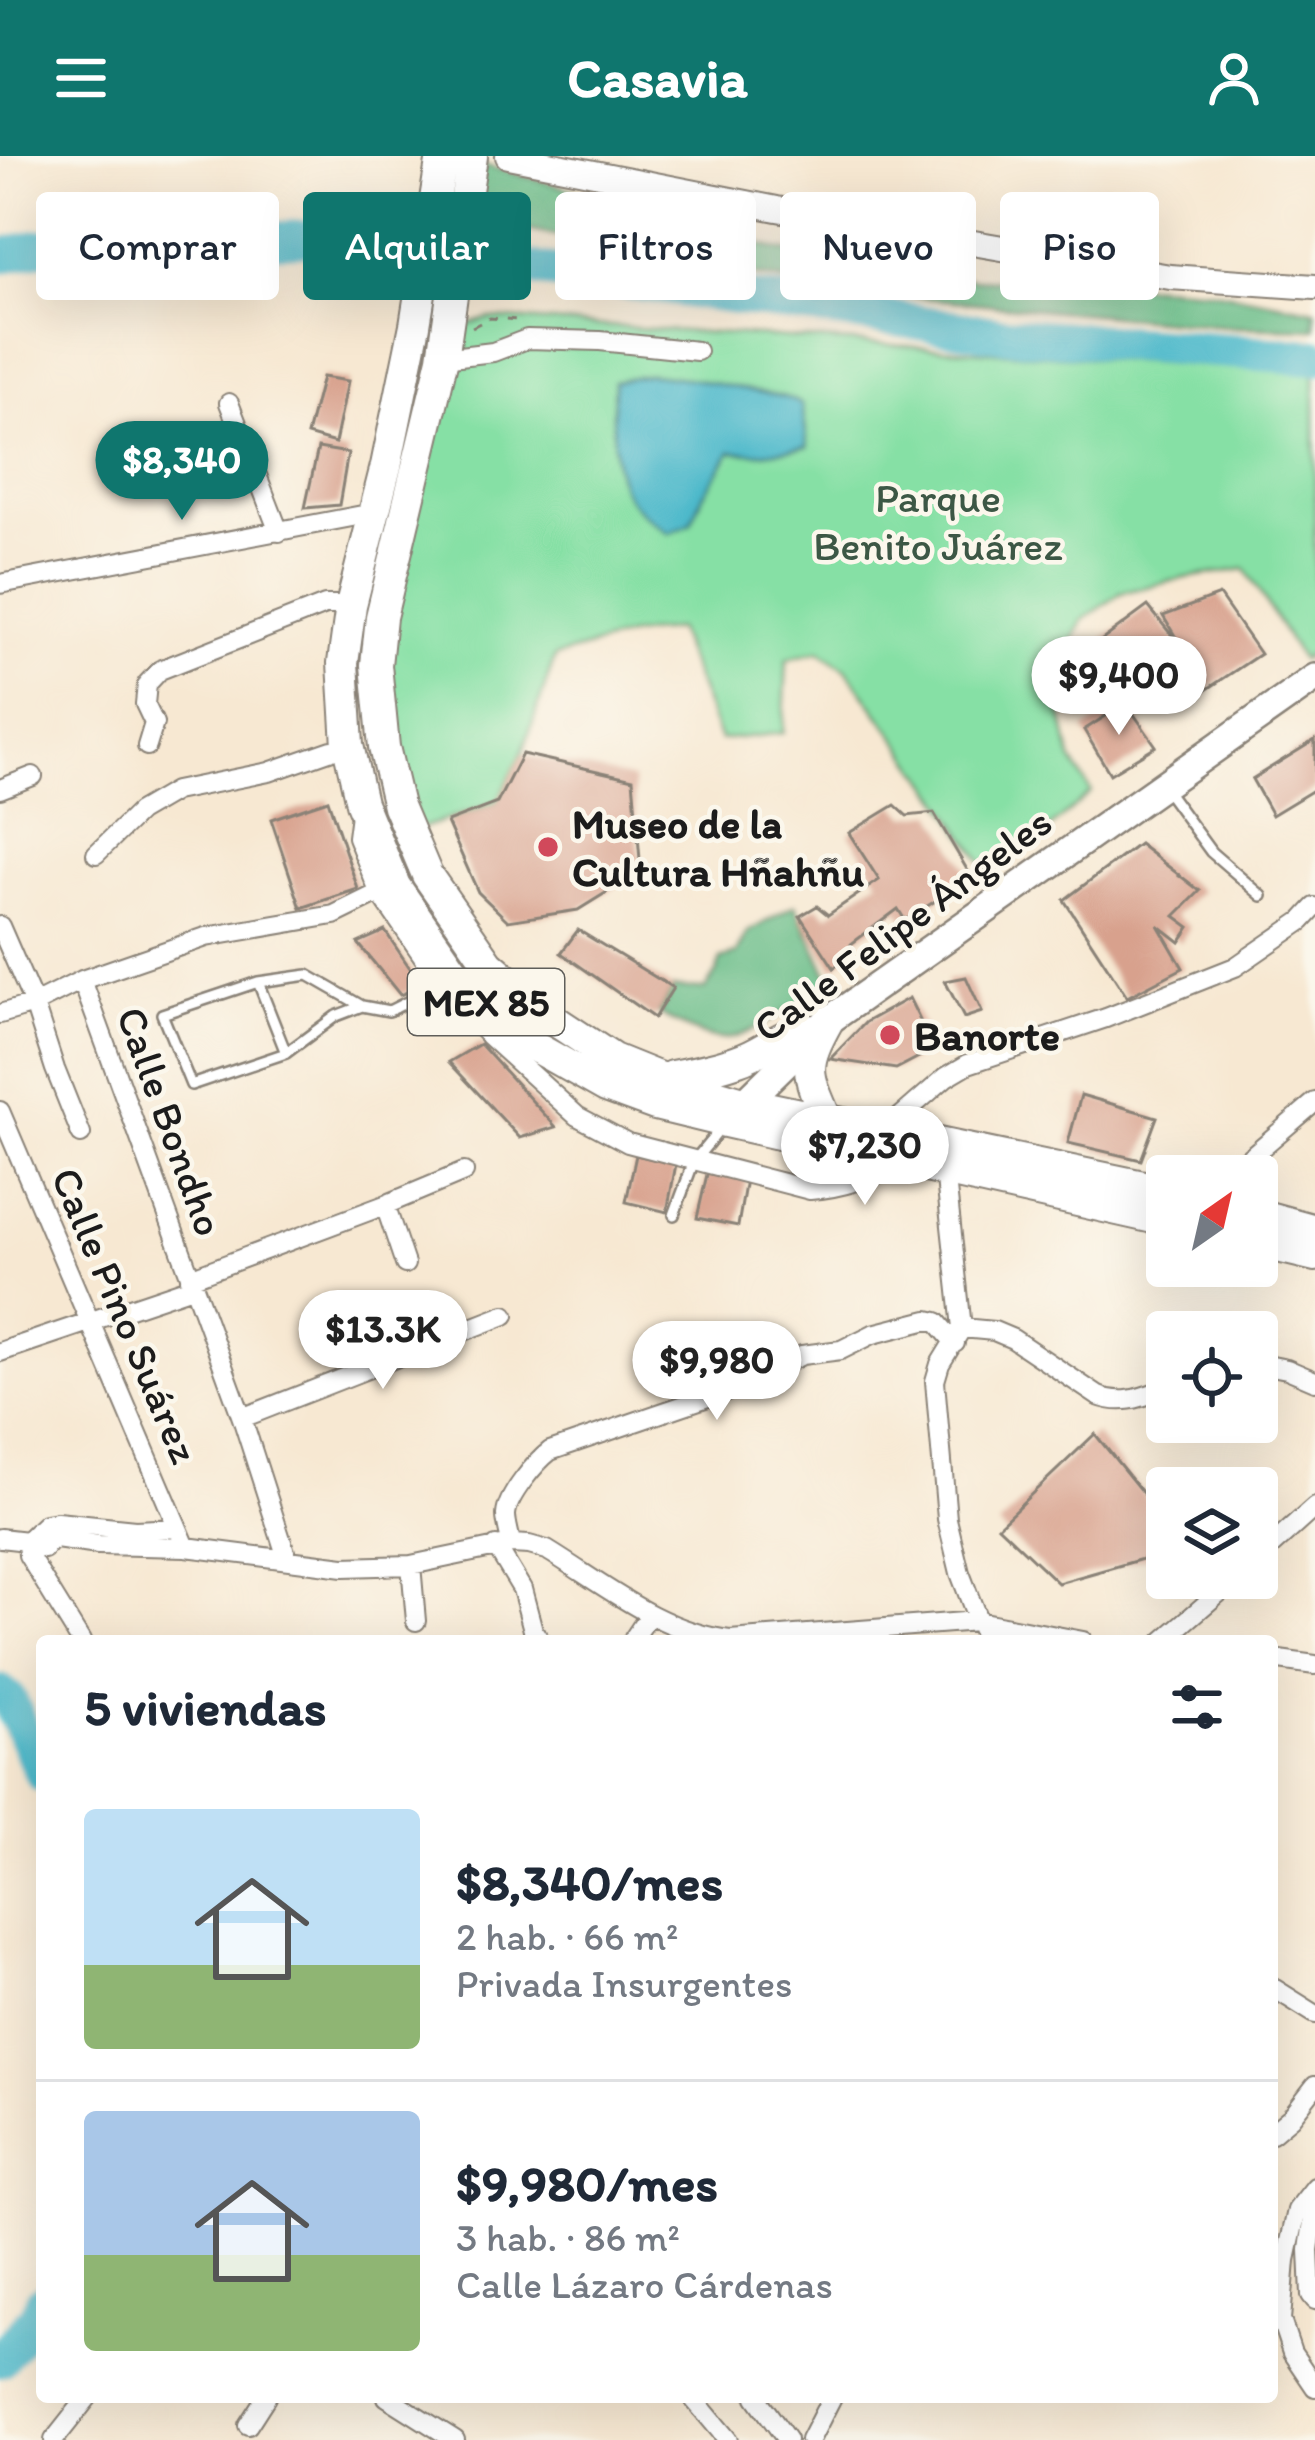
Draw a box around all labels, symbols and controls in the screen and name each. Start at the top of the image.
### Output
icon: menu [48,45,114,111]
icon: person [1201,45,1267,111]
text: Casavia [567,46,748,111]
chip: Comprar [36,192,279,300]
chip: Alquilar [303,192,531,300]
chip: Filtros [555,192,756,300]
chip: Nuevo [780,192,976,300]
chip: Piso [1000,192,1159,300]
pin: $8,340 [84,421,280,523]
text: $8,340 [122,436,242,483]
park label: Parque Benito Juárez [813,472,1063,571]
pin: $9,400 [1021,636,1217,738]
text: $9,400 [1059,651,1179,698]
street label: Calle Felipe Ángeles [743,796,1061,1053]
place label: Museo de la Cultura Hñahñu [572,798,864,897]
marker: Museo de la Cultura Hñahñu [535,834,561,860]
road number: MEX 85 [408,969,564,1035]
street label: Calle Bondho [106,1000,236,1243]
place label: Banorte [914,1010,1060,1061]
marker: Banorte [877,1022,903,1048]
pin: $7,230 [767,1106,963,1208]
text: $7,230 [808,1121,922,1168]
north arrow [1146,1155,1278,1287]
map controls [1146,1155,1278,1599]
street label: Calle Pino Suárez [40,1160,211,1471]
pin: $13.3K [285,1290,481,1392]
text: $13.3K [326,1305,440,1352]
button: locate [1146,1311,1278,1443]
pin: $9,980 [619,1321,815,1423]
text: $9,980 [659,1336,775,1383]
button: layers [1146,1467,1278,1599]
icon: filters [1164,1674,1230,1740]
text: 5 viviendas [84,1677,327,1738]
text: $8,340/mes [456,1852,723,1913]
icon: home [180,1857,324,2001]
text: 2 hab. · 66 m² [456,1913,678,1960]
text: Privada Insurgentes [456,1960,792,2007]
text: $9,980/mes [456,2153,718,2214]
icon: home [180,2159,324,2303]
text: 3 hab. · 86 m² [456,2214,680,2261]
text: Calle Lázaro Cárdenas [456,2261,833,2308]

